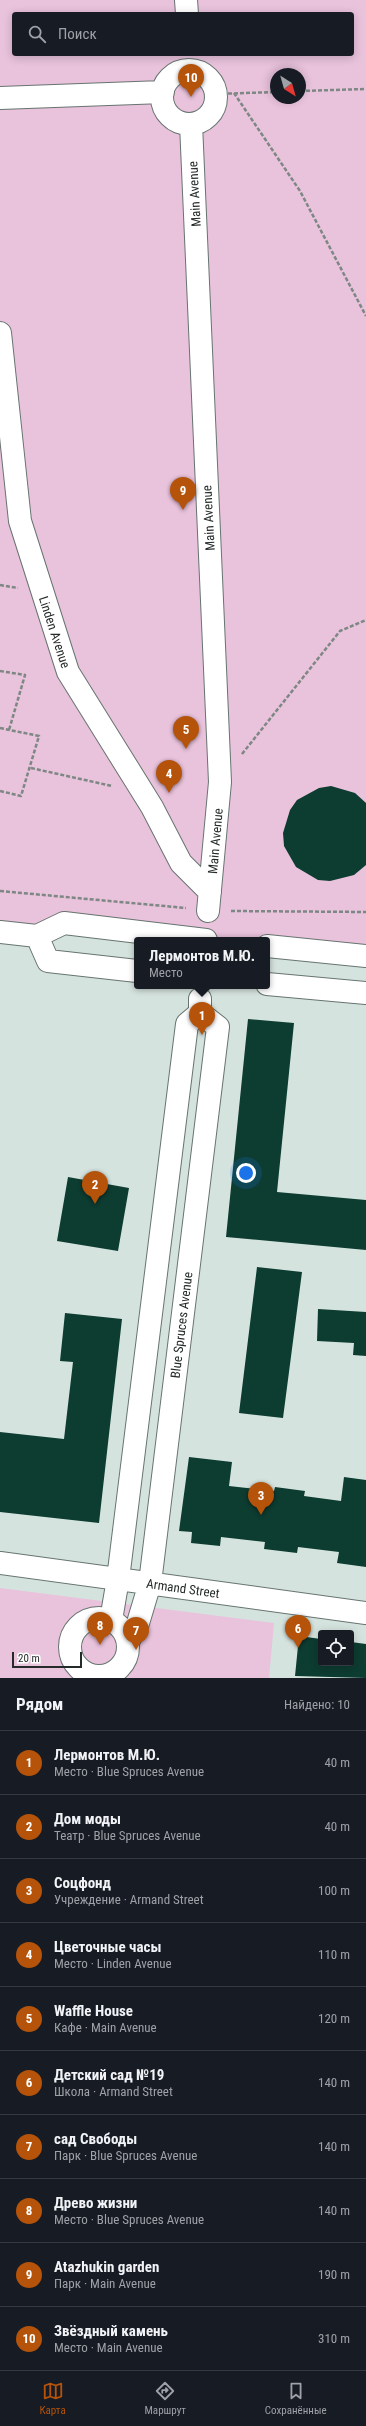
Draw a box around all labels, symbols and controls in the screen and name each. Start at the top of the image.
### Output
search box [12,12,354,56]
icon: search [26,23,48,45]
text: Поиск [58,25,97,43]
pin: 10 [178,64,204,97]
north arrow [270,68,306,104]
street label: Main Avenue [185,161,204,227]
pin: 9 [170,477,196,510]
street label: Main Avenue [199,485,218,551]
street label: Linden Avenue [36,594,73,670]
pin: 5 [173,716,199,749]
pin: 4 [156,760,182,793]
street label: Main Avenue [205,808,226,874]
popup [134,937,270,989]
text: Лермонтов М.Ю. [149,947,255,965]
text: Место [149,965,183,980]
pin: 1 [189,1002,215,1035]
your location [236,1163,256,1183]
pin: 2 [82,1171,108,1204]
street label: Blue Spruces Avenue [168,1271,195,1379]
pin: 3 [248,1482,274,1515]
street label: Armand Street [145,1576,221,1601]
pin: 8 [87,1612,113,1645]
pin: 6 [285,1615,311,1648]
pin: 7 [123,1617,149,1650]
map controls [318,1630,354,1666]
button: locate [318,1630,354,1666]
scale bar [12,1650,82,1669]
text: 20 m [18,1652,40,1665]
text: Рядом [16,1694,63,1714]
text: Найдено: 10 [284,1697,350,1712]
text: Лермонтов М.Ю. [54,1746,160,1764]
text: 1 [26,1755,32,1770]
text: 40 m [324,1755,350,1770]
text: Место · Blue Spruces Avenue [54,1764,204,1779]
text: Дом моды [54,1810,121,1828]
text: 2 [26,1819,32,1834]
text: 40 m [324,1819,350,1834]
text: Театр · Blue Spruces Avenue [54,1828,201,1843]
text: Соцфонд [54,1874,111,1892]
text: 3 [26,1883,32,1898]
text: 100 m [318,1883,350,1898]
text: Учреждение · Armand Street [54,1892,204,1907]
text: Цветочные часы [54,1938,161,1956]
text: 4 [26,1947,32,1962]
text: 110 m [318,1947,350,1962]
text: Место · Linden Avenue [54,1956,172,1971]
text: Waffle House [54,2002,133,2020]
text: 5 [26,2011,32,2026]
text: 120 m [318,2011,350,2026]
text: Кафе · Main Avenue [54,2020,157,2035]
text: Детский сад №19 [54,2066,164,2084]
text: 6 [26,2075,32,2090]
text: 140 m [318,2075,350,2090]
text: Школа · Armand Street [54,2084,173,2099]
text: сад Свободы [54,2130,137,2148]
text: 7 [26,2139,32,2154]
text: 140 m [318,2139,350,2154]
text: Парк · Blue Spruces Avenue [54,2148,197,2163]
text: Древо жизни [54,2194,137,2212]
text: 8 [26,2203,32,2218]
text: 140 m [318,2203,350,2218]
text: Место · Blue Spruces Avenue [54,2212,204,2227]
text: Atazhukin garden [54,2258,159,2276]
text: 9 [26,2267,32,2282]
text: 190 m [318,2267,350,2282]
text: Парк · Main Avenue [54,2276,156,2291]
text: Звёздный камень [54,2322,168,2340]
text: 10 [22,2331,36,2346]
text: 310 m [318,2331,350,2346]
text: Место · Main Avenue [54,2340,163,2355]
tab: Карта [39,2380,66,2417]
tab: Маршрут [145,2380,186,2417]
tab: Сохранённые [265,2380,327,2417]

